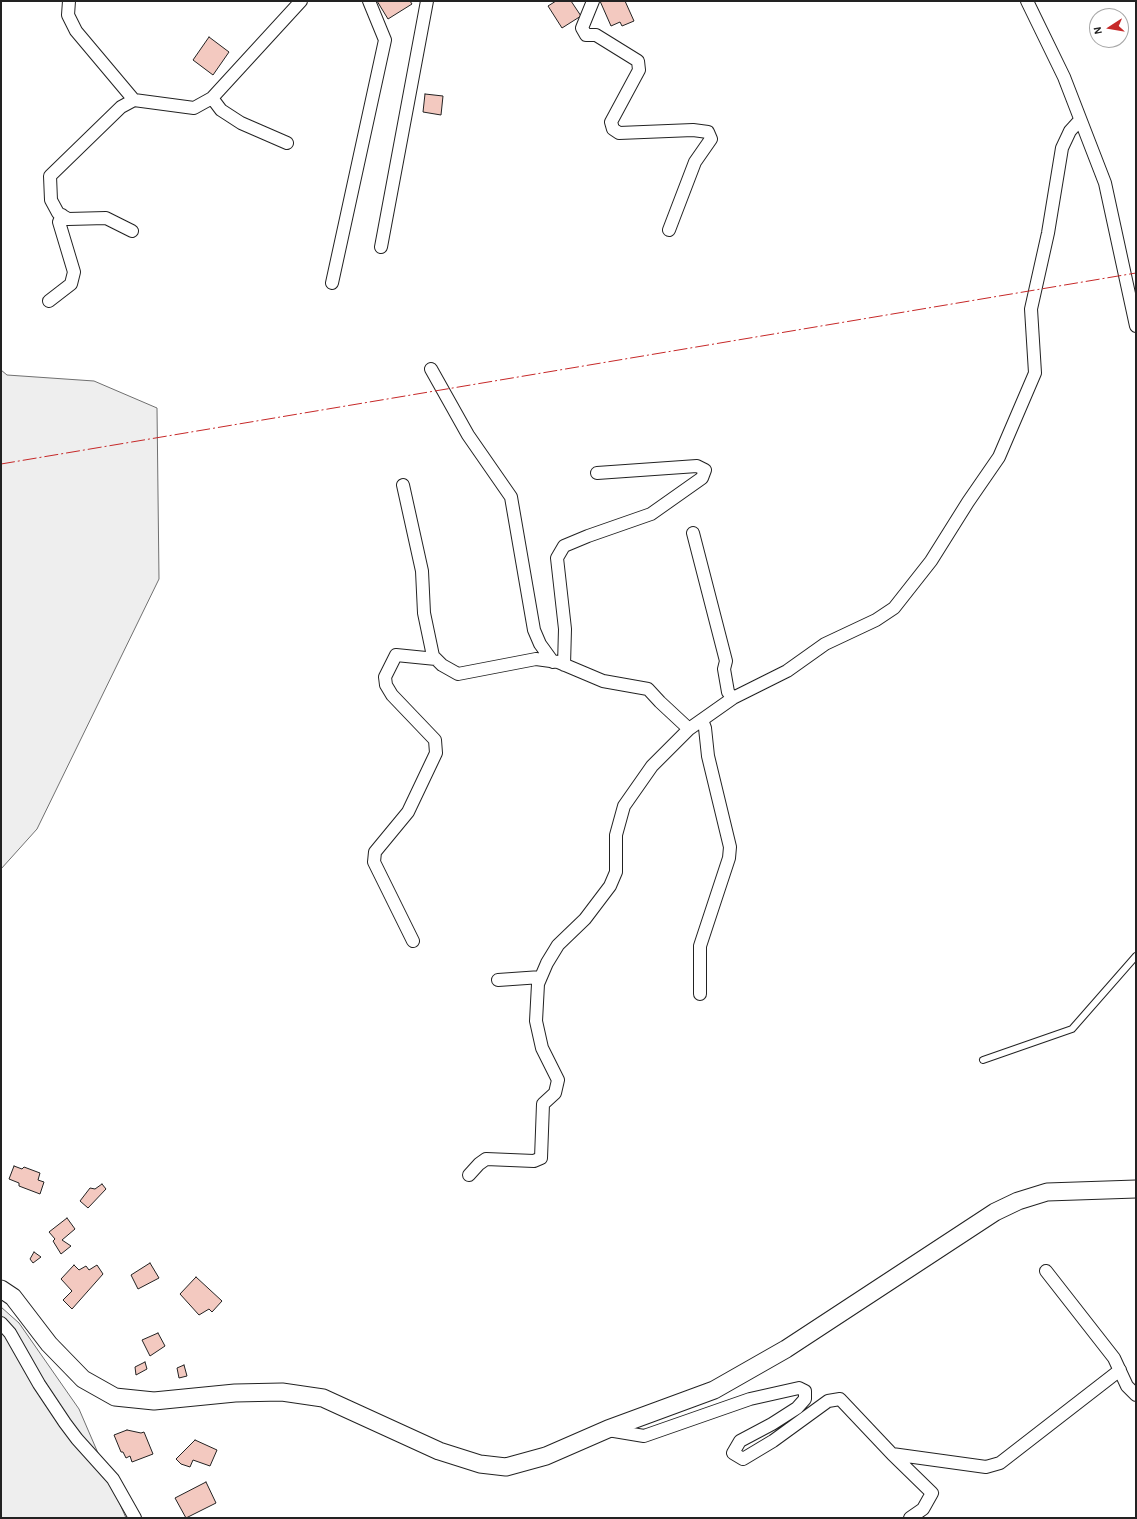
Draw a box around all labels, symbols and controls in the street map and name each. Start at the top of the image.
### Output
north arrow [1089,8,1129,48]
text: N [1092,26,1104,35]

